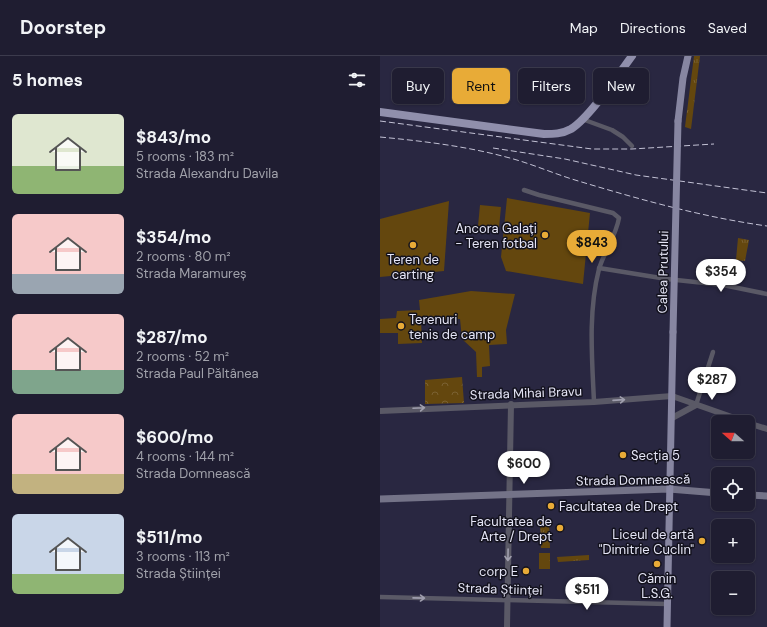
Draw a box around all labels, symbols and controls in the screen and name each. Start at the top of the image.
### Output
text: Doorstep [20,15,106,40]
text: Map [570,19,598,37]
text: Directions [620,19,686,37]
text: Saved [708,19,747,37]
chip: Buy [392,68,444,104]
chip: Rent [452,68,510,104]
chip: Filters [518,68,585,104]
chip: New [593,68,649,104]
text: 5 homes [12,69,83,91]
icon: filters [346,69,368,91]
text: $843/mo [136,126,211,148]
icon: home [44,130,92,178]
text: 5 rooms · 183 m² [136,148,234,165]
text: Strada Alexandru Davila [136,165,278,182]
place label: Ancora Galați - Teren fotbal [455,220,537,252]
text: $354/mo [136,226,211,248]
icon: home [44,230,92,278]
marker: Ancora Galați - Teren fotbal [540,230,550,240]
pin: $843 [568,230,616,264]
street label: Calea Prutului [654,230,672,314]
text: $843 [576,234,608,251]
marker: Teren de carting [408,240,418,250]
text: 2 rooms · 80 m² [136,248,231,265]
place label: Teren de carting [387,251,439,283]
pin: $354 [697,259,745,293]
text: $354 [705,263,737,280]
text: Strada Maramureș [136,265,247,282]
place label: Terenuri tenis de camp [409,311,495,343]
marker: Terenuri tenis de camp [396,321,406,331]
text: $287/mo [136,326,208,348]
icon: home [44,330,92,378]
text: 2 rooms · 52 m² [136,348,229,365]
text: Strada Paul Păltânea [136,365,259,382]
pin: $287 [688,367,736,401]
text: $287 [697,371,727,388]
street label: Strada Mihai Bravu [470,383,582,403]
one-way arrow [612,396,625,403]
one-way arrow [412,405,425,412]
north arrow [711,415,755,459]
map controls [711,415,755,615]
text: $600/mo [136,426,214,448]
icon: home [44,430,92,478]
place label: Secția 5 [631,447,680,464]
text: 4 rooms · 144 m² [136,448,234,465]
marker: Secția 5 [618,450,628,460]
pin: $600 [500,451,548,485]
text: $600 [507,455,541,472]
text: Strada Domnească [136,465,250,482]
button: locate [711,467,755,511]
street label: Strada Domnească [576,471,690,489]
place label: Facultatea de Drept [559,498,678,515]
marker: Facultatea de Drept [546,501,556,511]
place label: Facultatea de Arte / Drept [470,513,552,545]
button: + [711,519,755,563]
marker: Facultatea de Arte / Drept [555,523,565,533]
text: $511/mo [136,526,203,548]
place label: Liceul de artă "Dimitrie Cuclin" [599,526,694,558]
icon: home [44,530,92,578]
marker: Liceul de artă "Dimitrie Cuclin" [697,536,707,546]
text: 3 rooms · 113 m² [136,548,230,565]
one-way arrow [504,548,512,561]
marker: Cămin L.S.G. [652,559,662,569]
place label: corp E [479,563,518,580]
text: Strada Științei [136,565,221,582]
marker: corp E [521,566,531,576]
place label: Cămin L.S.G. [638,570,676,602]
button: − [711,571,755,615]
pin: $511 [563,577,611,611]
street label: Strada Științei [457,579,543,599]
text: $511 [574,581,600,598]
one-way arrow [412,594,425,602]

